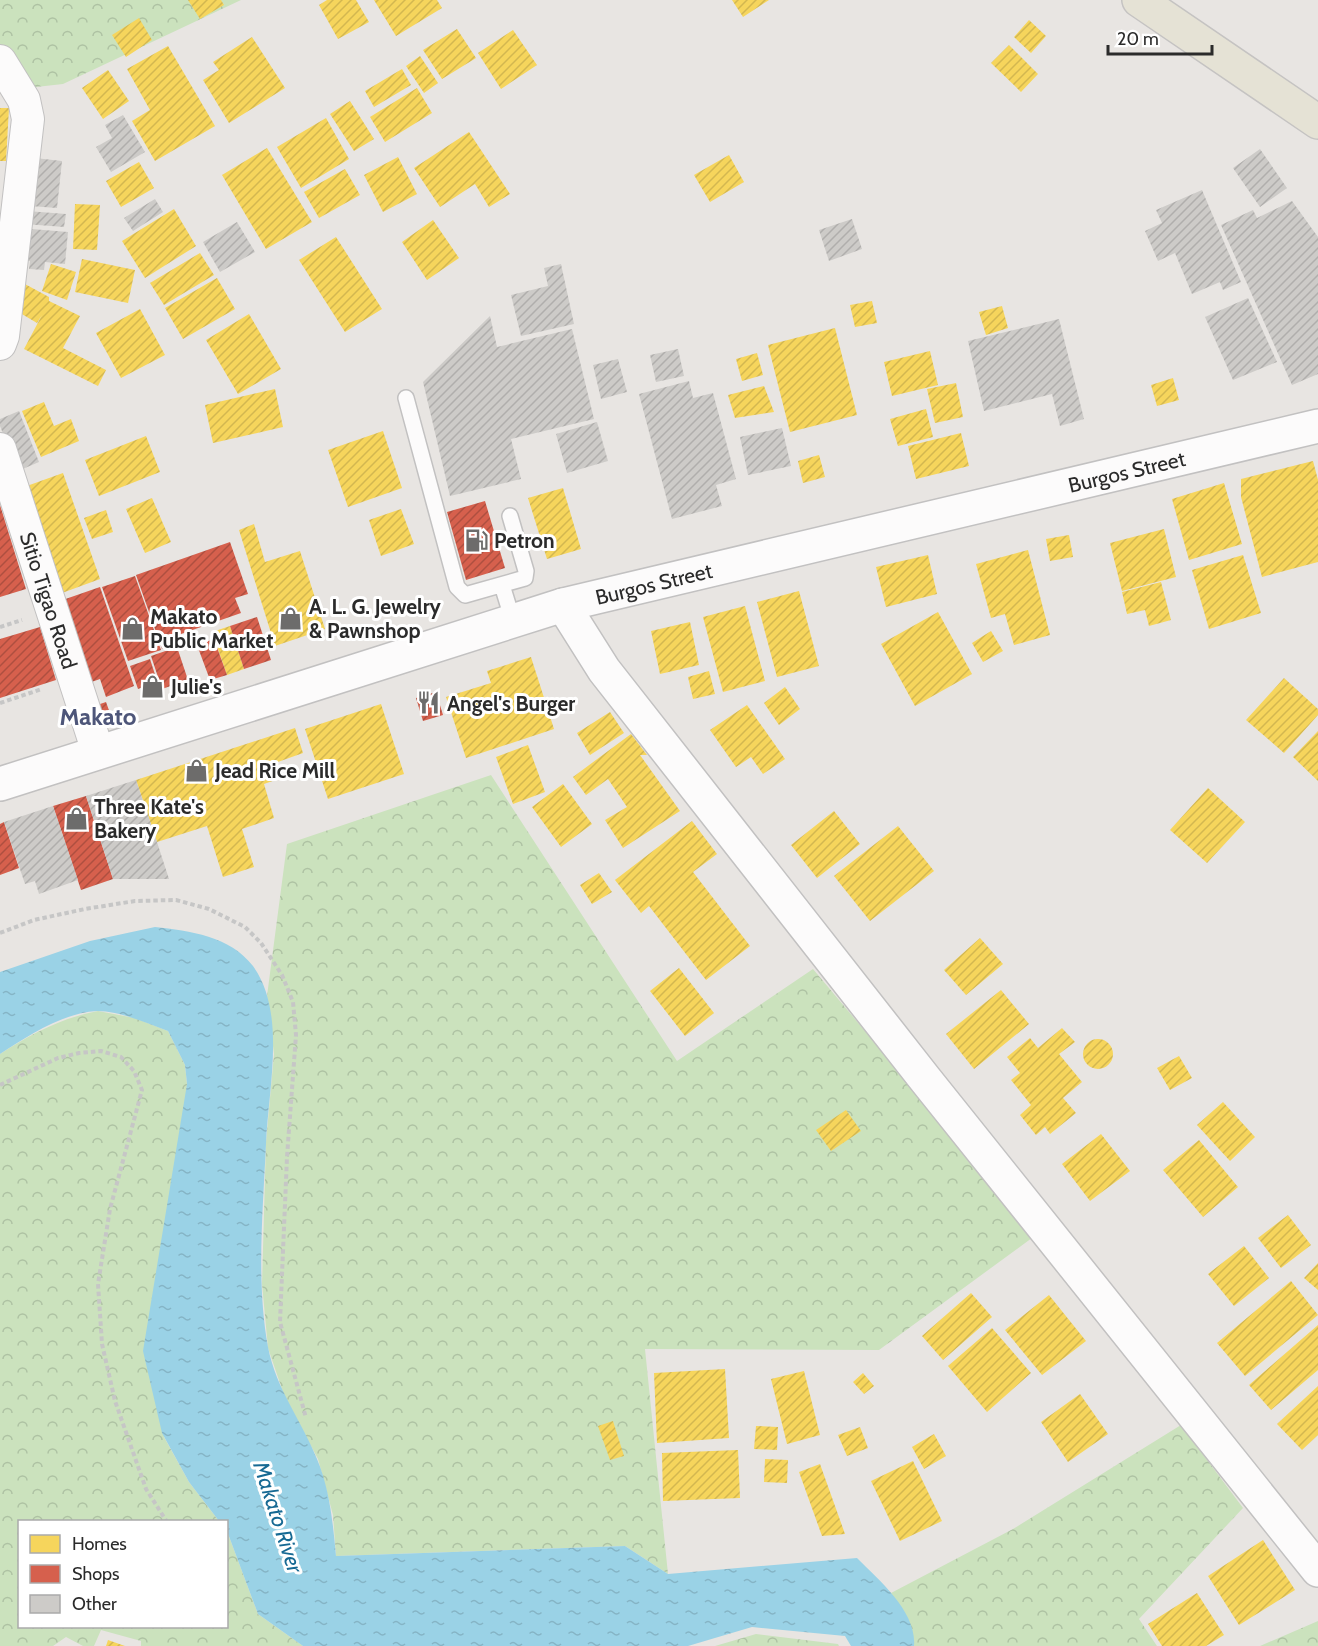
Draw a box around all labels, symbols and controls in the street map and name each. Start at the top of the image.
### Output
scale bar [1108,18,1212,56]
text: 20 m [1117,28,1159,50]
street label: Burgos Street [1066,445,1188,497]
fuel station icon: Petron [463,527,489,553]
place label: Petron [494,528,555,553]
street label: Sitio Tigao Road [15,529,83,672]
street label: Burgos Street [593,558,715,609]
place label: A. L. G. Jewelry & Pawnshop [309,594,442,643]
place label: Makato Public Market [150,604,273,653]
shop icon: A. L. G. Jewelry & Pawnshop [278,605,304,631]
shop icon: Makato Public Market [119,615,145,641]
shop icon: Julie's [140,673,166,699]
place label: Julie's [170,674,222,699]
restaurant icon: Angel's Burger [416,690,442,716]
place label: Angel's Burger [447,691,575,716]
district label: Makato [59,702,137,731]
shop icon: Jead Rice Mill [184,757,210,783]
place label: Jead Rice Mill [214,758,336,783]
place label: Three Kate's Bakery [94,794,204,843]
shop icon: Three Kate's Bakery [63,805,89,831]
water label: Makato River [247,1457,309,1577]
legend [18,1520,228,1628]
text: Homes [72,1533,127,1555]
text: Shops [72,1563,120,1585]
text: Other [72,1593,117,1615]

